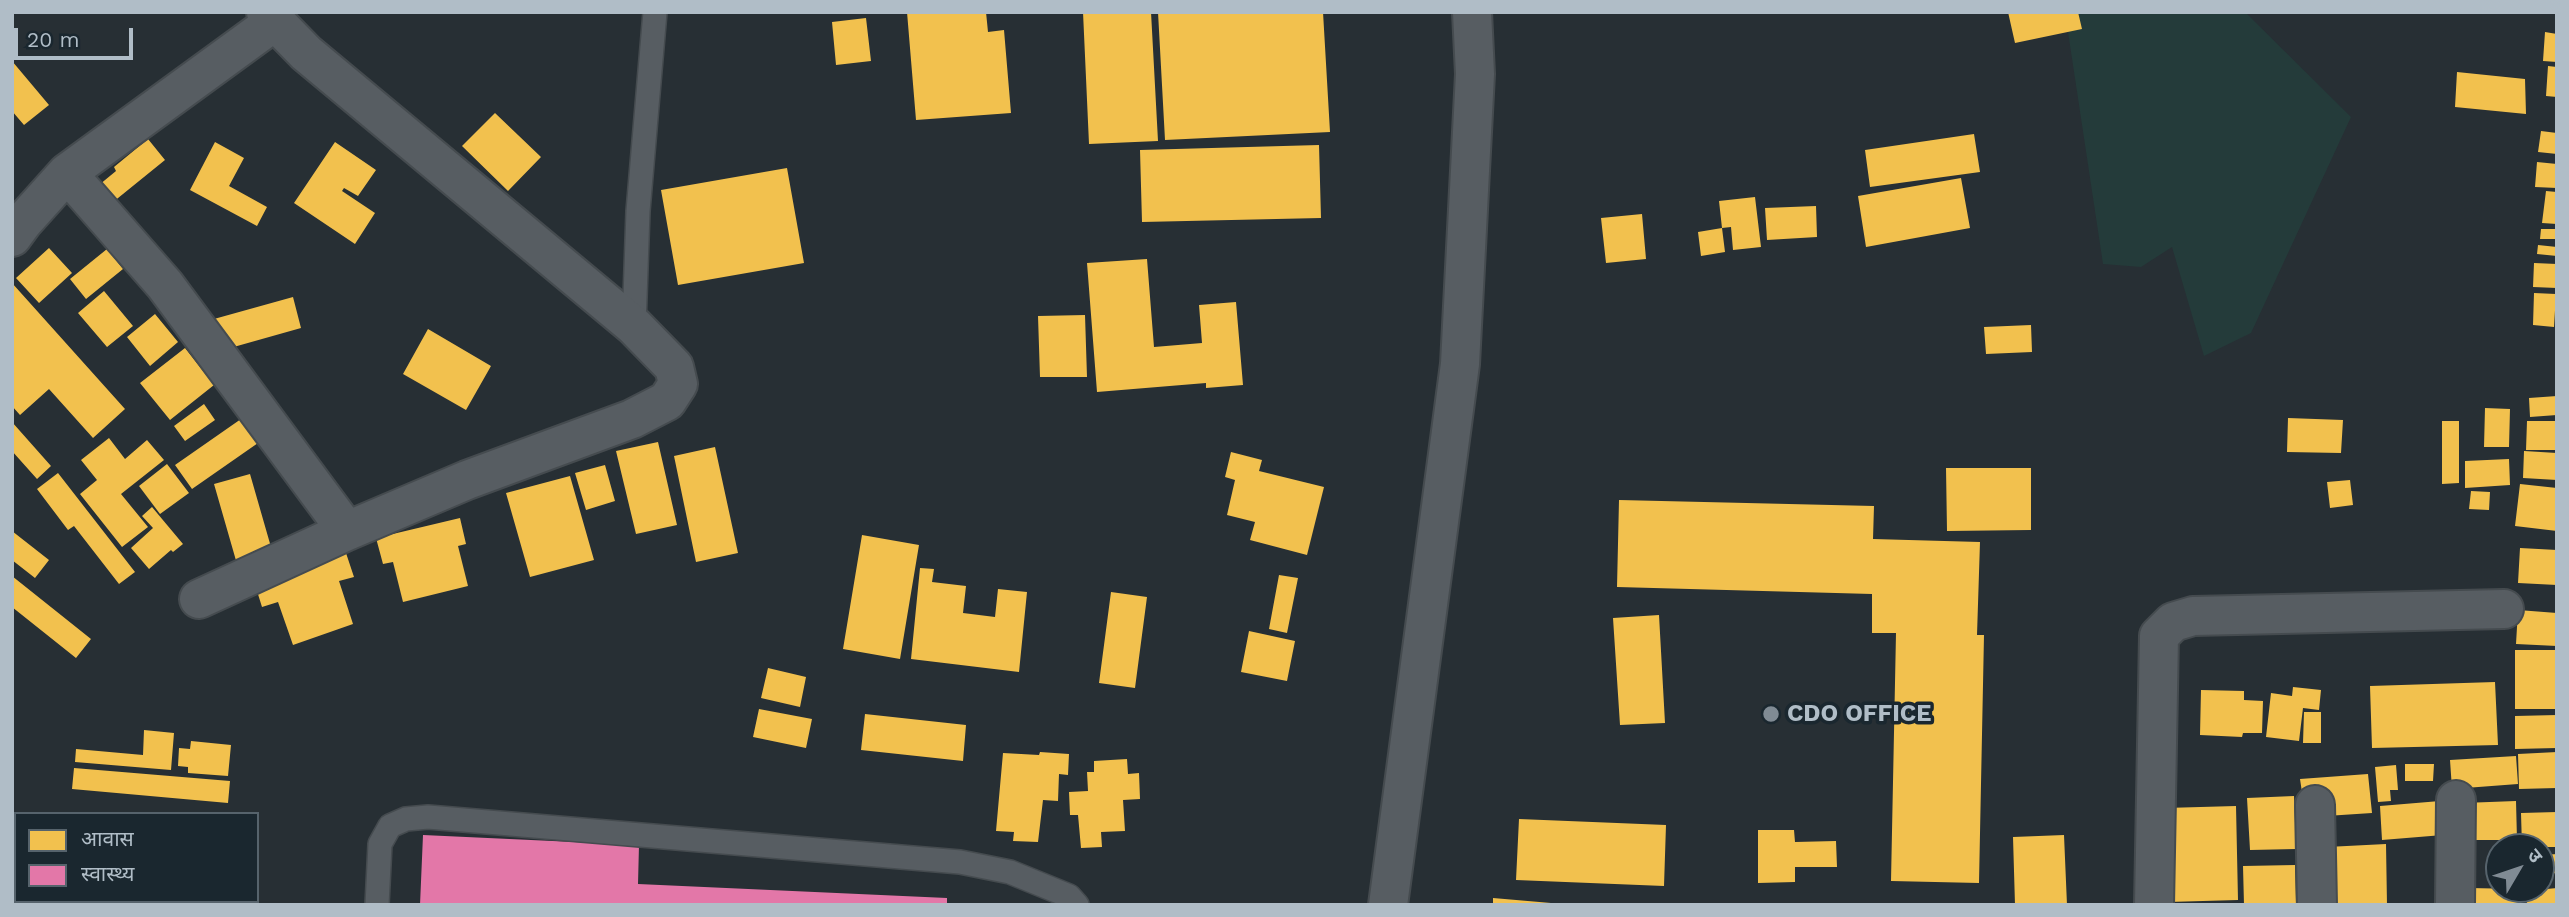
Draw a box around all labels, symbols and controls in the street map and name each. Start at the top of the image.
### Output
scale bar [18,14,136,58]
text: 20 m [27,27,79,52]
place label: CDO OFFICE [1787,700,1931,728]
marker: CDO OFFICE [1761,704,1781,724]
legend [14,812,259,903]
text: आवास [81,826,134,851]
north arrow [2485,833,2555,903]
text: उ [2523,844,2548,867]
text: स्वास्थ्य [81,861,134,886]

